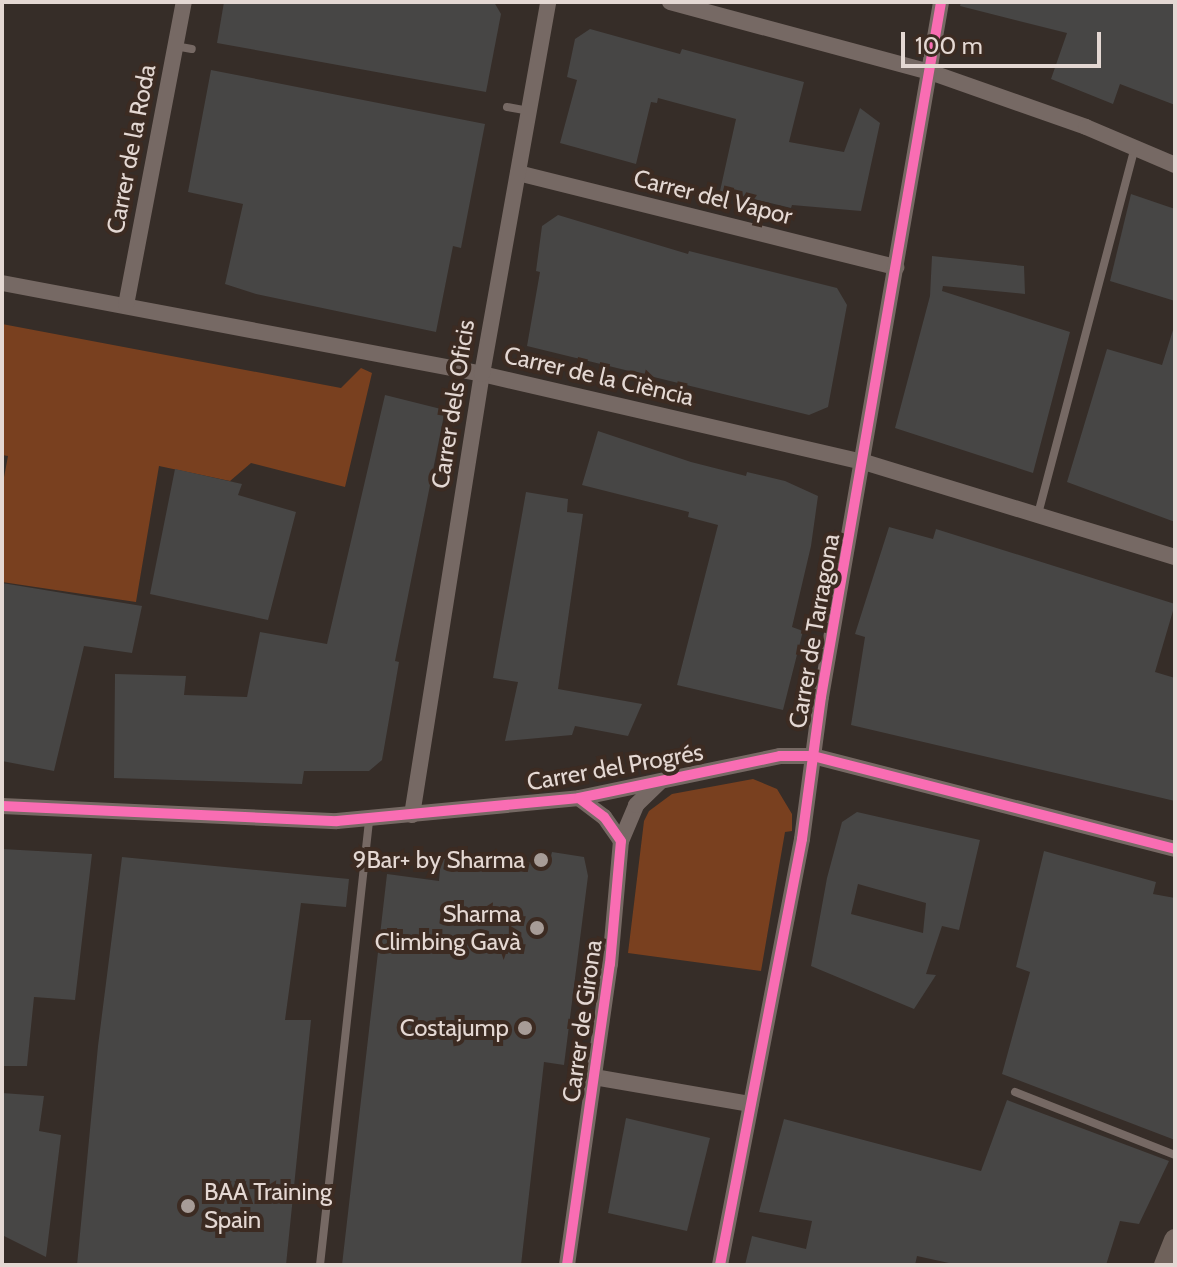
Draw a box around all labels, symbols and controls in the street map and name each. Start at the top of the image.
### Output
scale bar [905,16,1105,66]
text: 100 m [915,31,983,60]
street label: Carrer de la Roda [100,62,162,236]
street label: Carrer del Vapor [631,163,795,231]
street label: Carrer dels Oficis [425,318,481,490]
street label: Carrer de la Ciència [501,340,697,412]
street label: Carrer de Tarragona [783,532,845,730]
street label: Carrer del Progrés [525,737,705,797]
place label: 9Bar+ by Sharma [353,846,525,874]
marker: 9Bar+ by Sharma [532,851,550,869]
place label: Sharma Climbing Gavà [375,900,521,956]
marker: Sharma Climbing Gavà [528,919,546,937]
street label: Carrer de Girona [556,938,608,1104]
place label: Costajump [400,1014,509,1042]
marker: Costajump [516,1019,534,1037]
place label: BAA Training Spain [204,1178,332,1234]
marker: BAA Training Spain [179,1197,197,1215]

